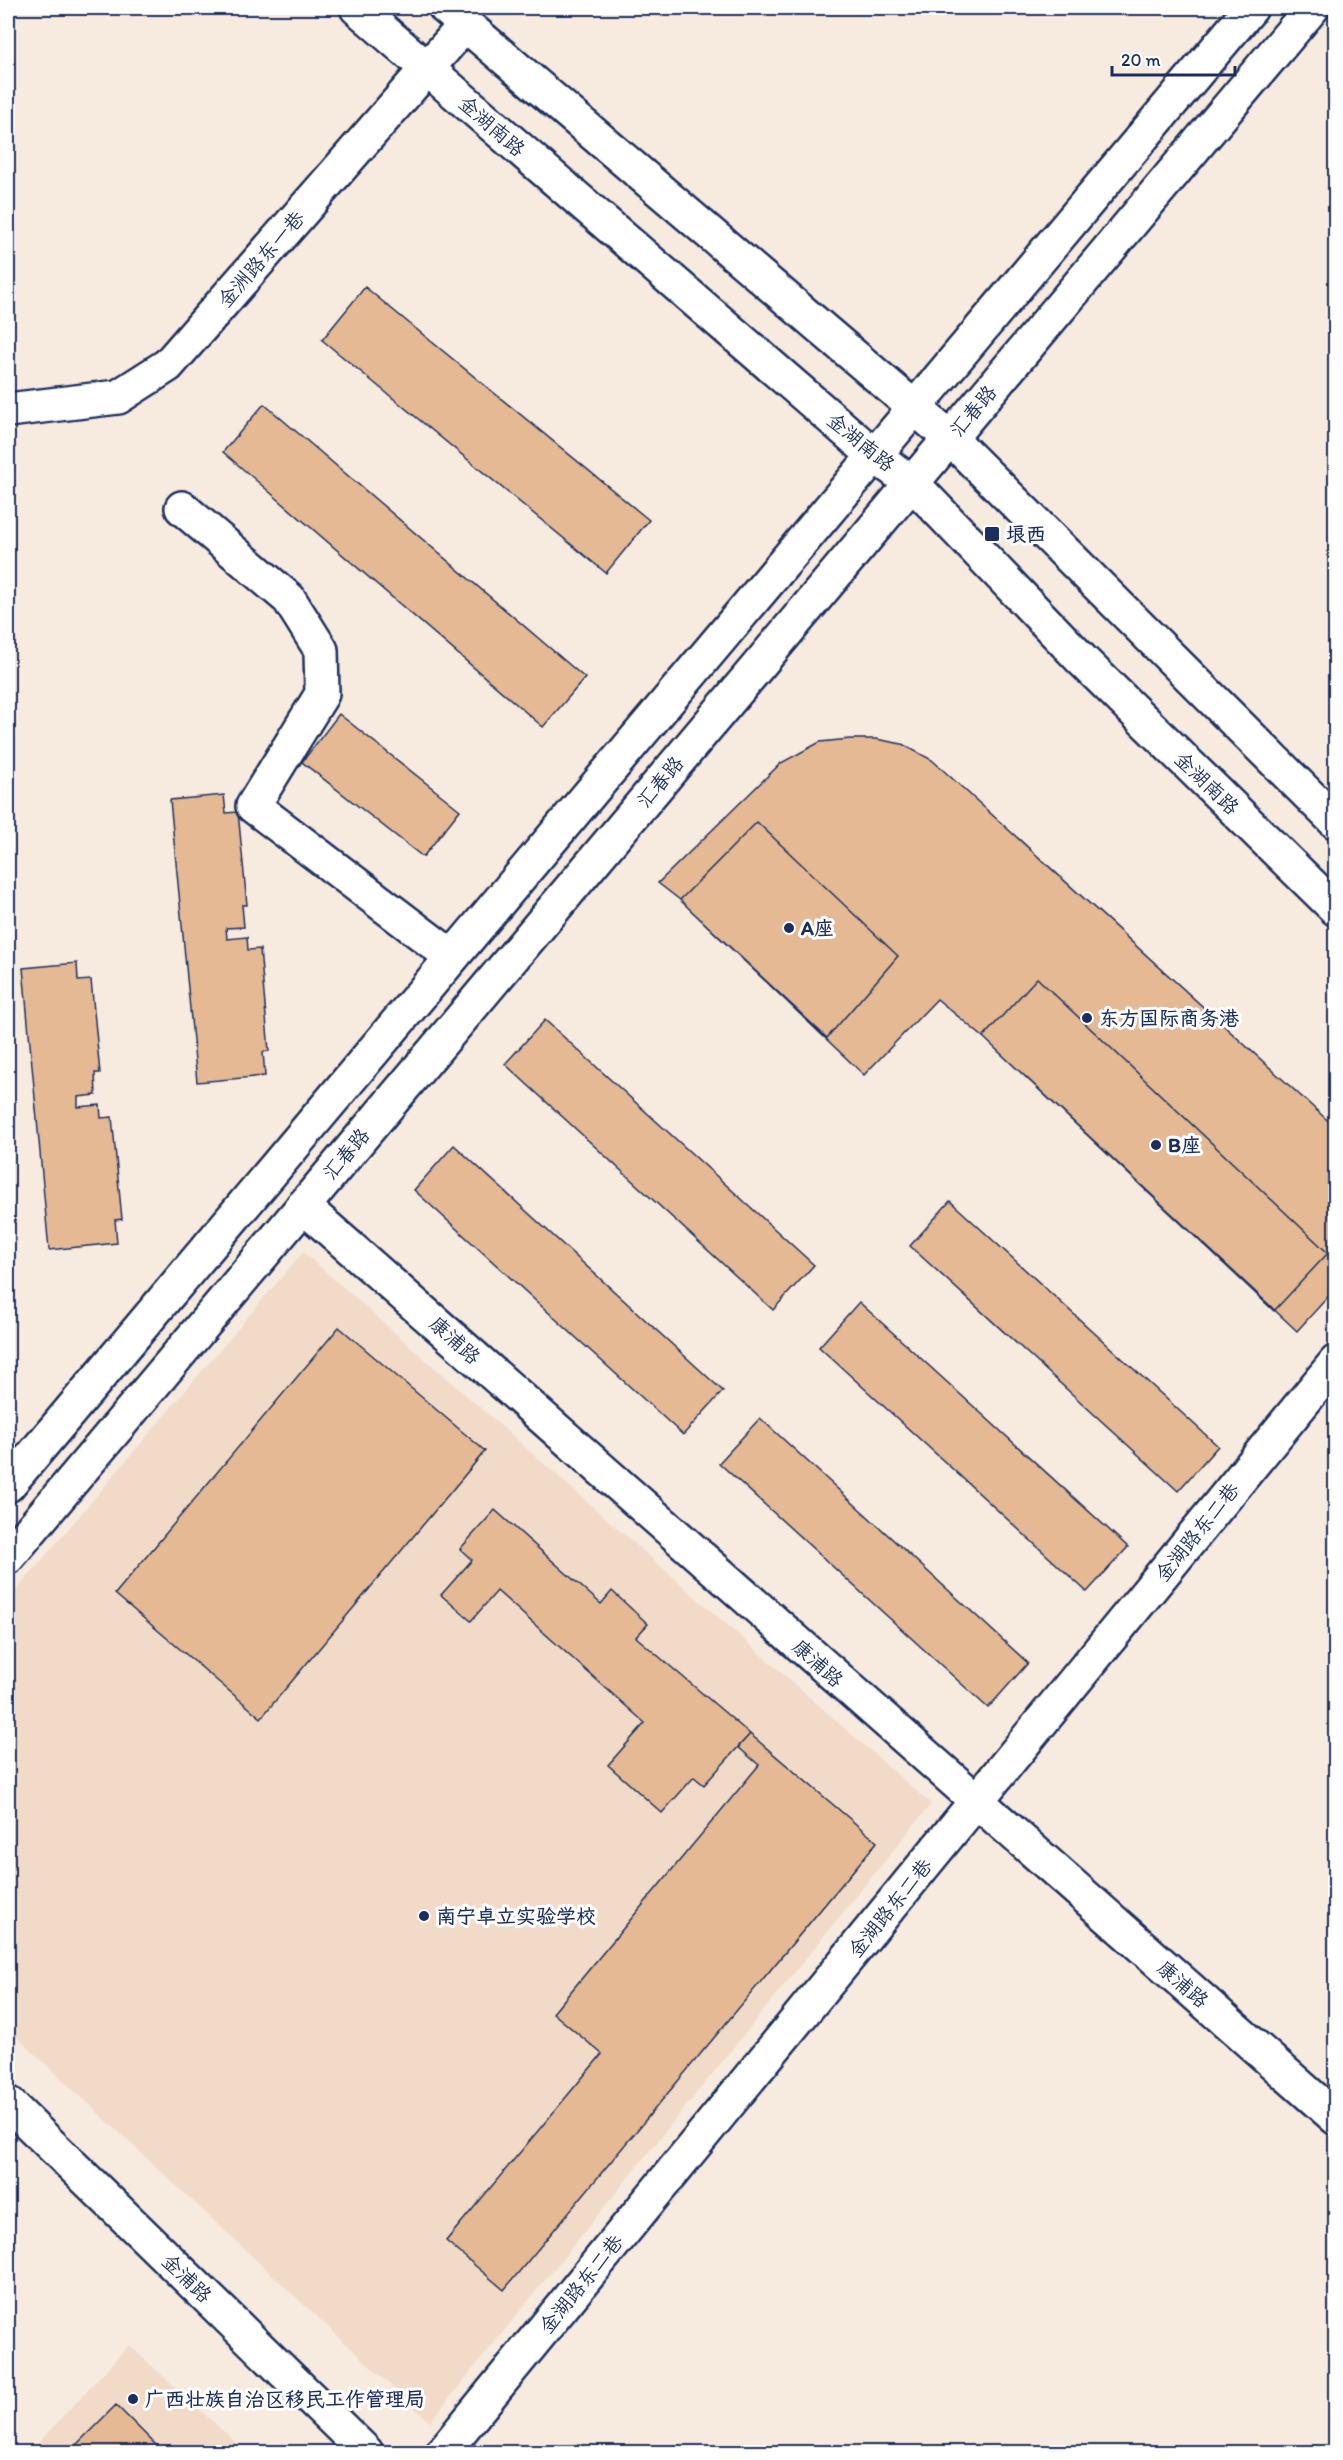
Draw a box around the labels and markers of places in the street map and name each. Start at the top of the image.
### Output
place label: 埌西 [1006,522,1046,546]
marker: 埌西 [983,525,1001,543]
place label: A座 [800,916,834,940]
marker: A座 [782,921,796,935]
place label: 东方国际商务港 [1099,1006,1239,1030]
marker: 东方国际商务港 [1080,1011,1094,1025]
place label: B座 [1168,1133,1201,1157]
marker: B座 [1149,1138,1163,1152]
place label: 南宁卓立实验学校 [436,1904,596,1928]
marker: 南宁卓立实验学校 [417,1909,431,1923]
place label: 广西壮族自治区移民工作管理局 [145,2387,425,2411]
marker: 广西壮族自治区移民工作管理局 [126,2392,140,2406]

